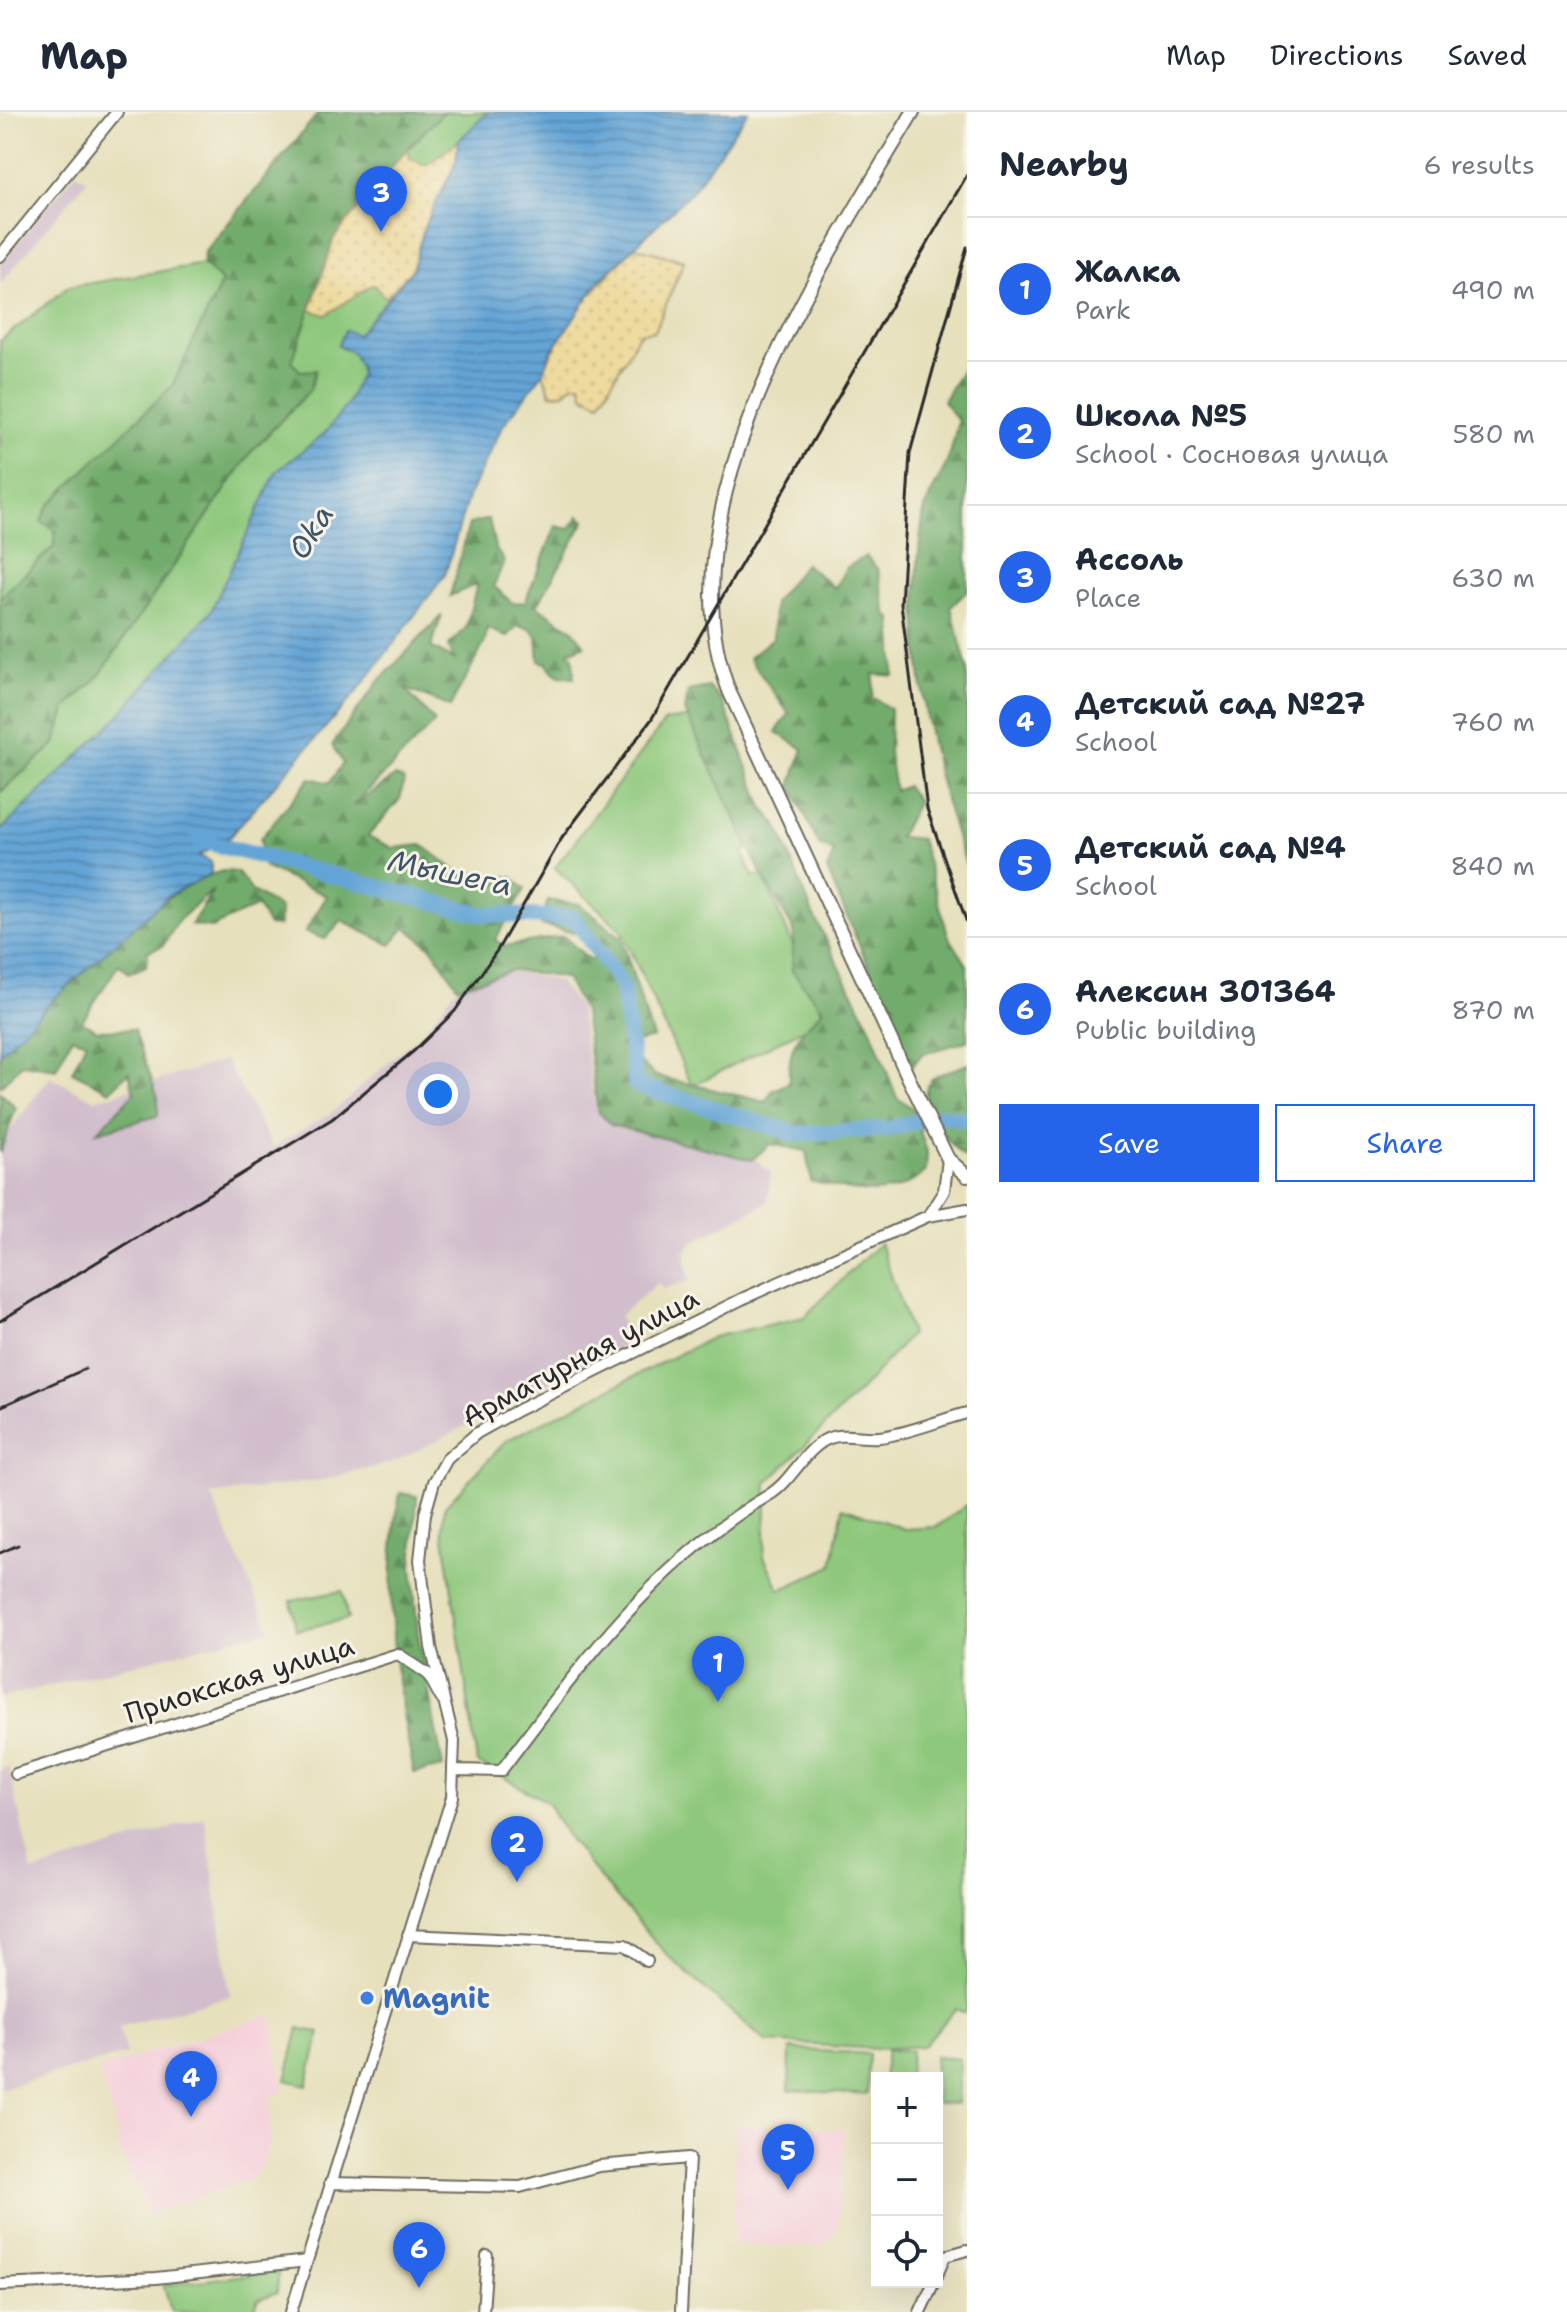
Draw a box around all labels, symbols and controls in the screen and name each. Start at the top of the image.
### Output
text: Map [40,30,128,81]
text: Map [1166,36,1226,74]
text: Directions [1270,36,1404,74]
text: Saved [1448,36,1527,74]
text: Nearby [999,141,1129,187]
text: 6 results [1423,147,1535,182]
pin: 3 [355,166,407,232]
text: Жалка [1075,251,1181,292]
text: 1 [1019,272,1031,307]
text: 490 m [1451,272,1535,307]
text: Park [1075,292,1131,327]
text: Школа №5 [1075,395,1247,436]
text: 2 [1016,416,1034,451]
text: 580 m [1453,416,1535,451]
text: School · Сосновая улица [1075,436,1388,471]
water label: Oka [278,497,343,567]
text: Ассоль [1075,539,1184,580]
text: 3 [1016,560,1034,595]
text: 630 m [1451,560,1535,595]
text: Place [1075,580,1141,615]
text: Детский сад №27 [1075,683,1365,724]
text: 4 [1016,704,1034,739]
text: 760 m [1451,704,1535,739]
text: School [1075,724,1157,759]
text: Детский сад №4 [1075,827,1346,868]
water label: Мышега [384,839,516,906]
text: 5 [1017,848,1033,883]
text: 840 m [1450,848,1535,883]
text: School [1075,868,1157,903]
text: Алексин 301364 [1075,971,1336,1012]
text: 6 [1016,992,1034,1027]
text: 870 m [1451,992,1535,1027]
text: Public building [1075,1012,1256,1047]
your location [418,1074,458,1114]
button: Save [999,1104,1259,1182]
button: Share [1275,1104,1535,1182]
street label: Арматурная улица [455,1278,705,1436]
street label: Приокская улица [119,1626,359,1732]
pin: 1 [692,1636,744,1702]
pin: 2 [491,1816,543,1882]
place label: Magnit [383,1979,490,2017]
marker: Magnit [358,1989,376,2007]
pin: 4 [165,2051,217,2117]
map controls [871,2072,943,2288]
button: + [871,2072,943,2144]
pin: 5 [762,2124,814,2190]
button: − [871,2144,943,2216]
button: locate [871,2216,943,2288]
pin: 6 [393,2222,445,2288]

